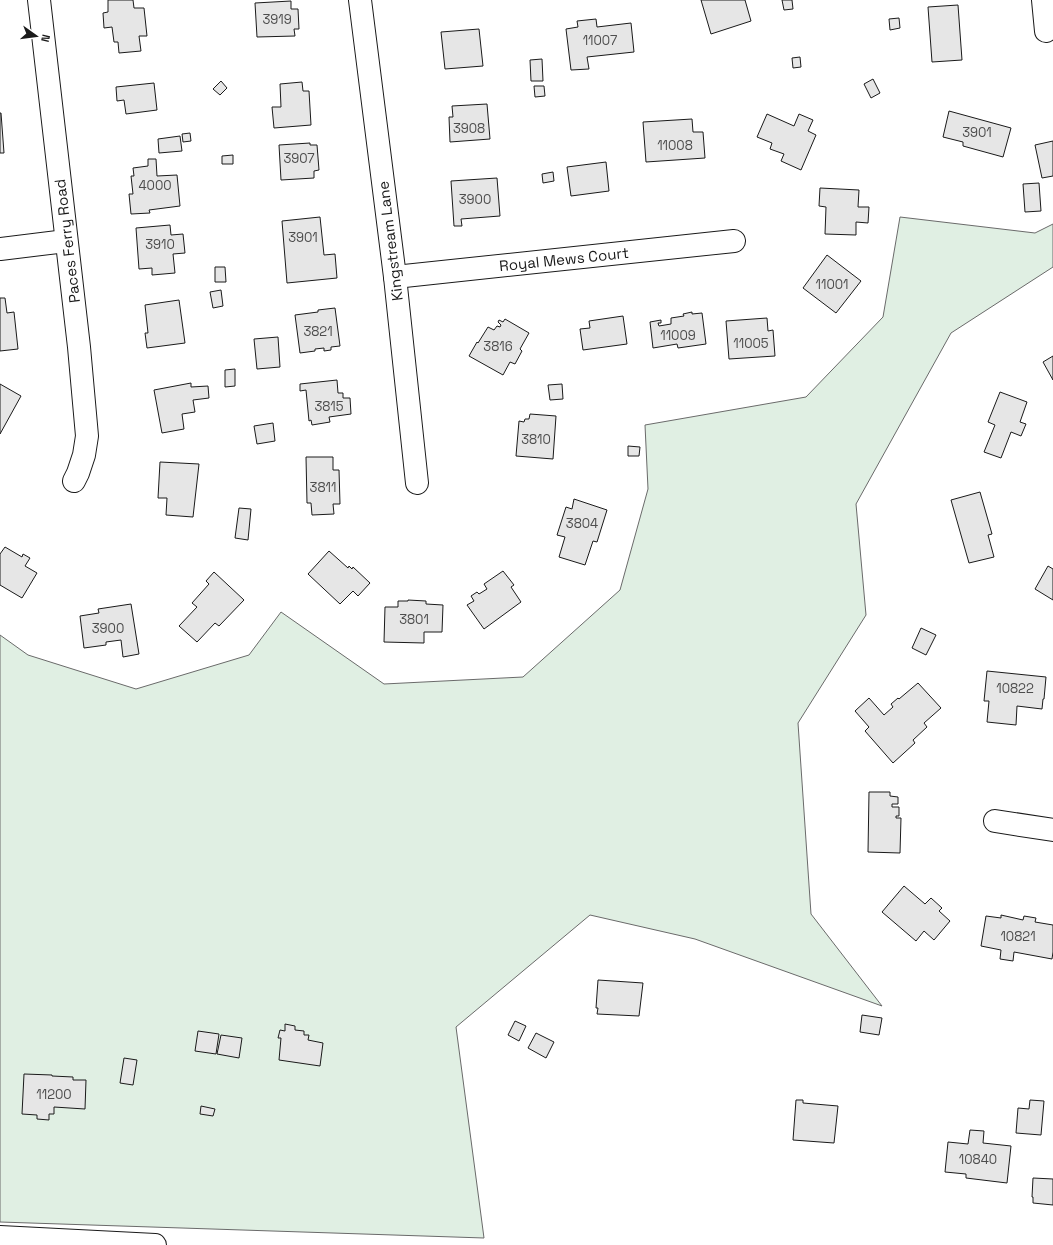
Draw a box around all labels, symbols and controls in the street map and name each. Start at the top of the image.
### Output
house number: 3919 [262,11,292,28]
north arrow [16,16,56,56]
house number: 11007 [583,32,617,49]
text: N [38,33,53,44]
house number: 3908 [453,120,485,137]
house number: 3901 [962,124,992,141]
house number: 11008 [657,137,693,154]
house number: 3907 [283,150,315,167]
house number: 4000 [138,177,172,194]
street label: Paces Ferry Road [50,178,84,304]
street label: Kingstream Lane [373,180,407,302]
house number: 3900 [459,191,491,208]
house number: 3901 [288,229,318,246]
house number: 3910 [145,236,175,253]
street label: Royal Mews Court [498,243,630,275]
house number: 11001 [816,276,848,293]
house number: 3821 [303,323,333,340]
house number: 11009 [660,327,696,344]
house number: 11005 [733,335,769,352]
house number: 3816 [483,338,513,355]
house number: 3815 [314,398,344,415]
house number: 3810 [521,431,551,448]
house number: 3811 [310,479,336,496]
house number: 3804 [566,515,598,532]
house number: 3801 [399,611,429,628]
house number: 3900 [92,620,124,637]
house number: 10822 [996,680,1034,697]
house number: 10821 [1000,928,1036,945]
house number: 11200 [36,1086,72,1103]
house number: 10840 [959,1151,997,1168]

